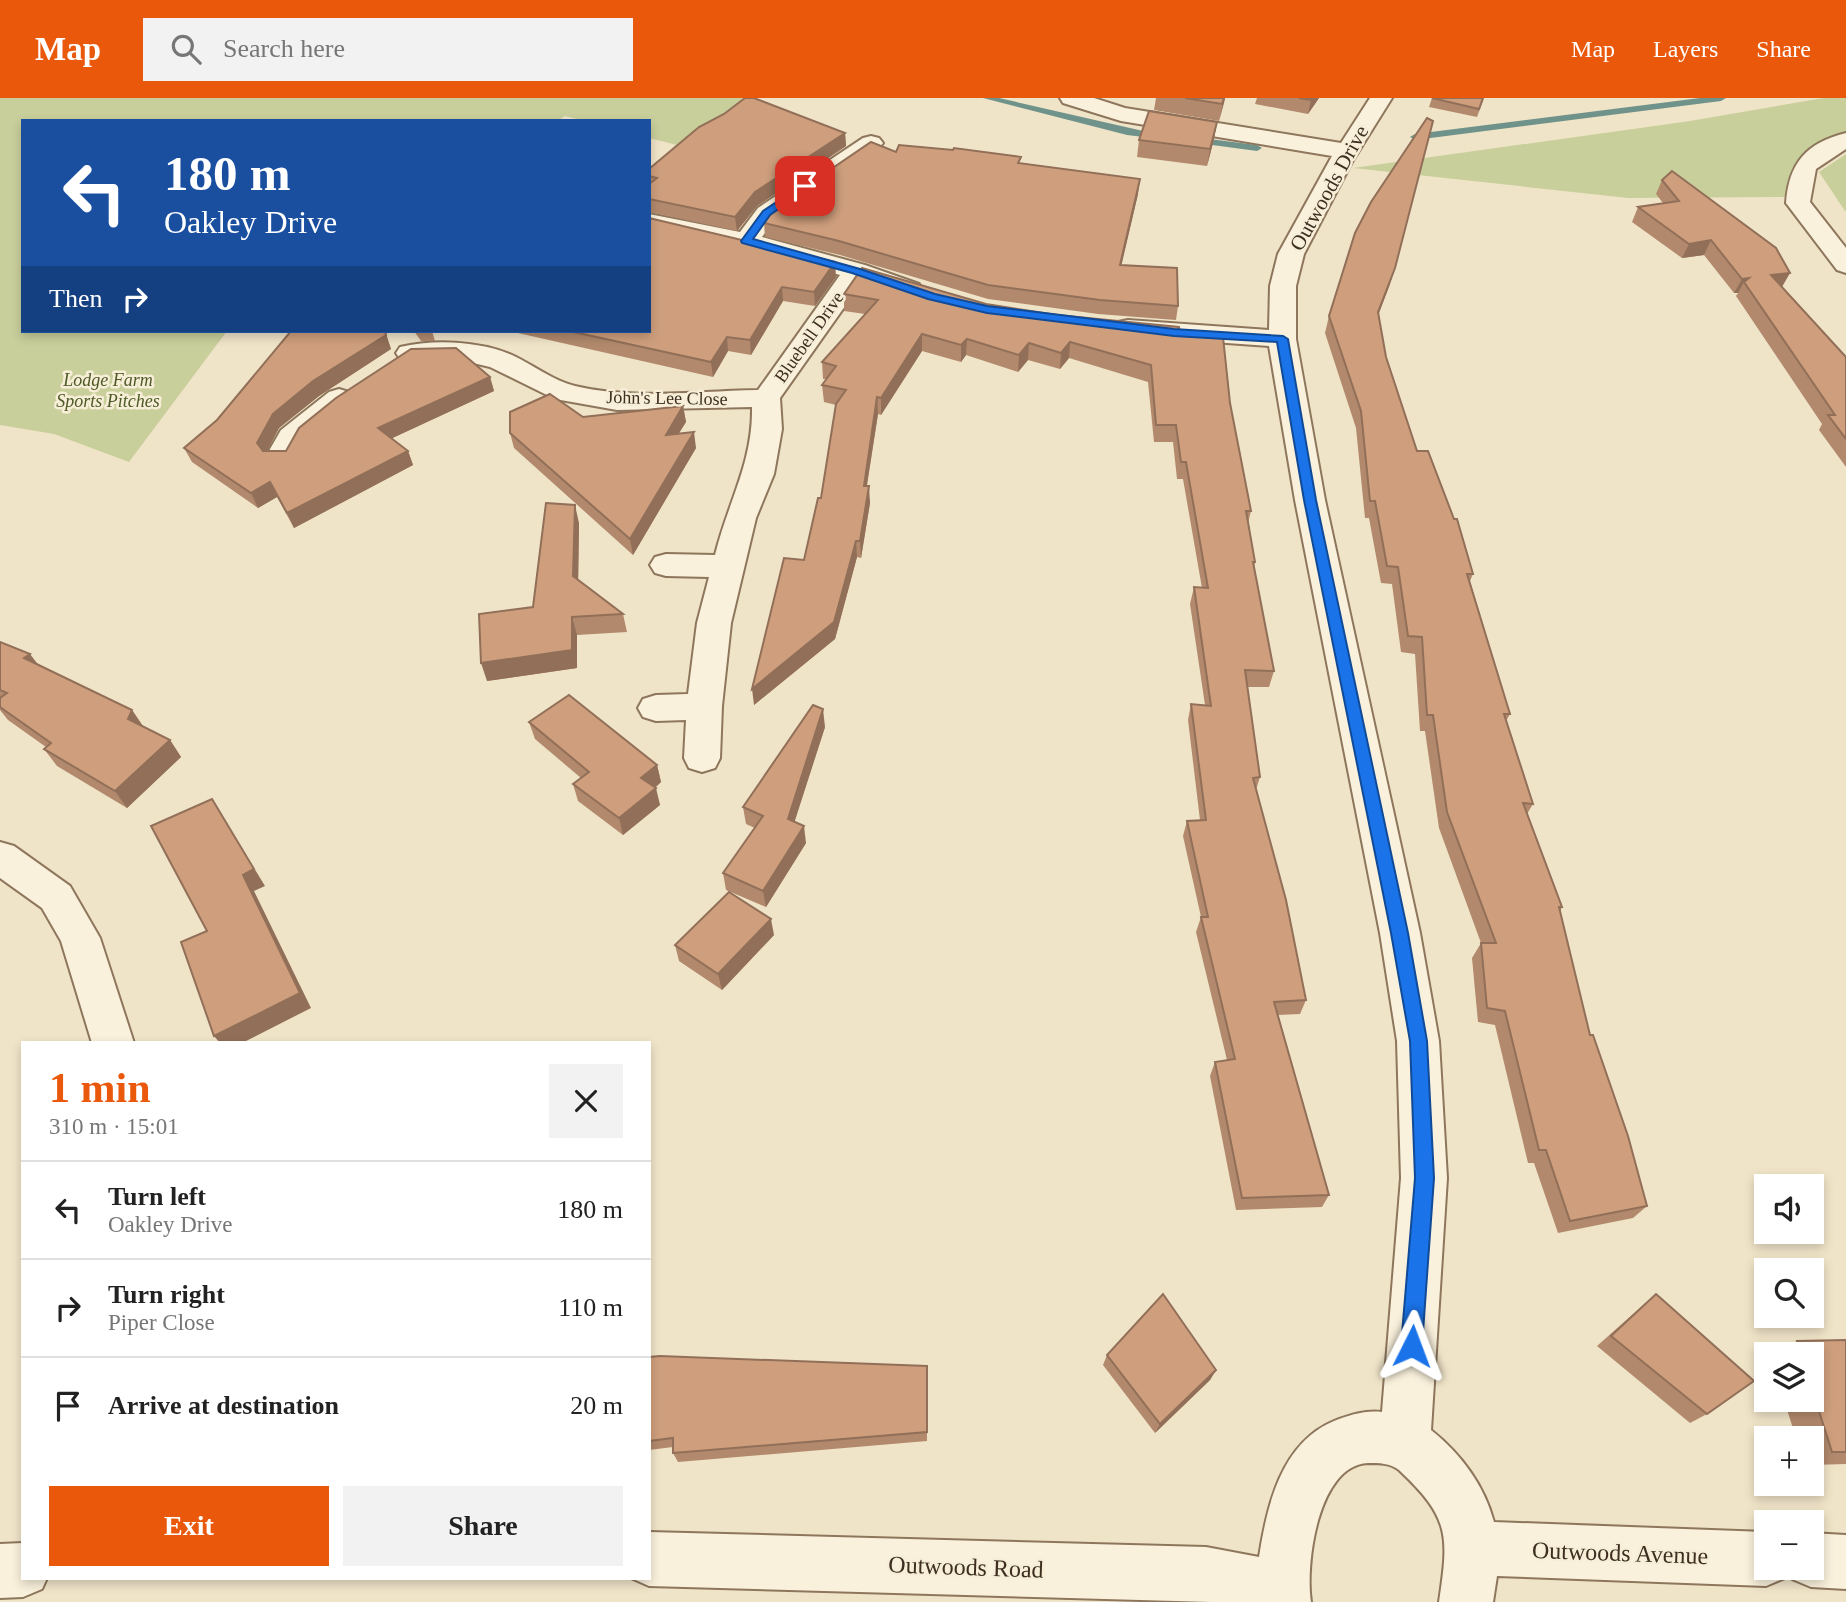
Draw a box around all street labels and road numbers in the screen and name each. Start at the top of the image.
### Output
street label: Outwoods Drive [1285,121,1373,255]
street label: Bluebell Drive [770,288,848,386]
street label: John's Lee Close [606,387,728,409]
street label: Outwoods Avenue [1531,1537,1709,1569]
street label: Outwoods Road [888,1551,1044,1583]

